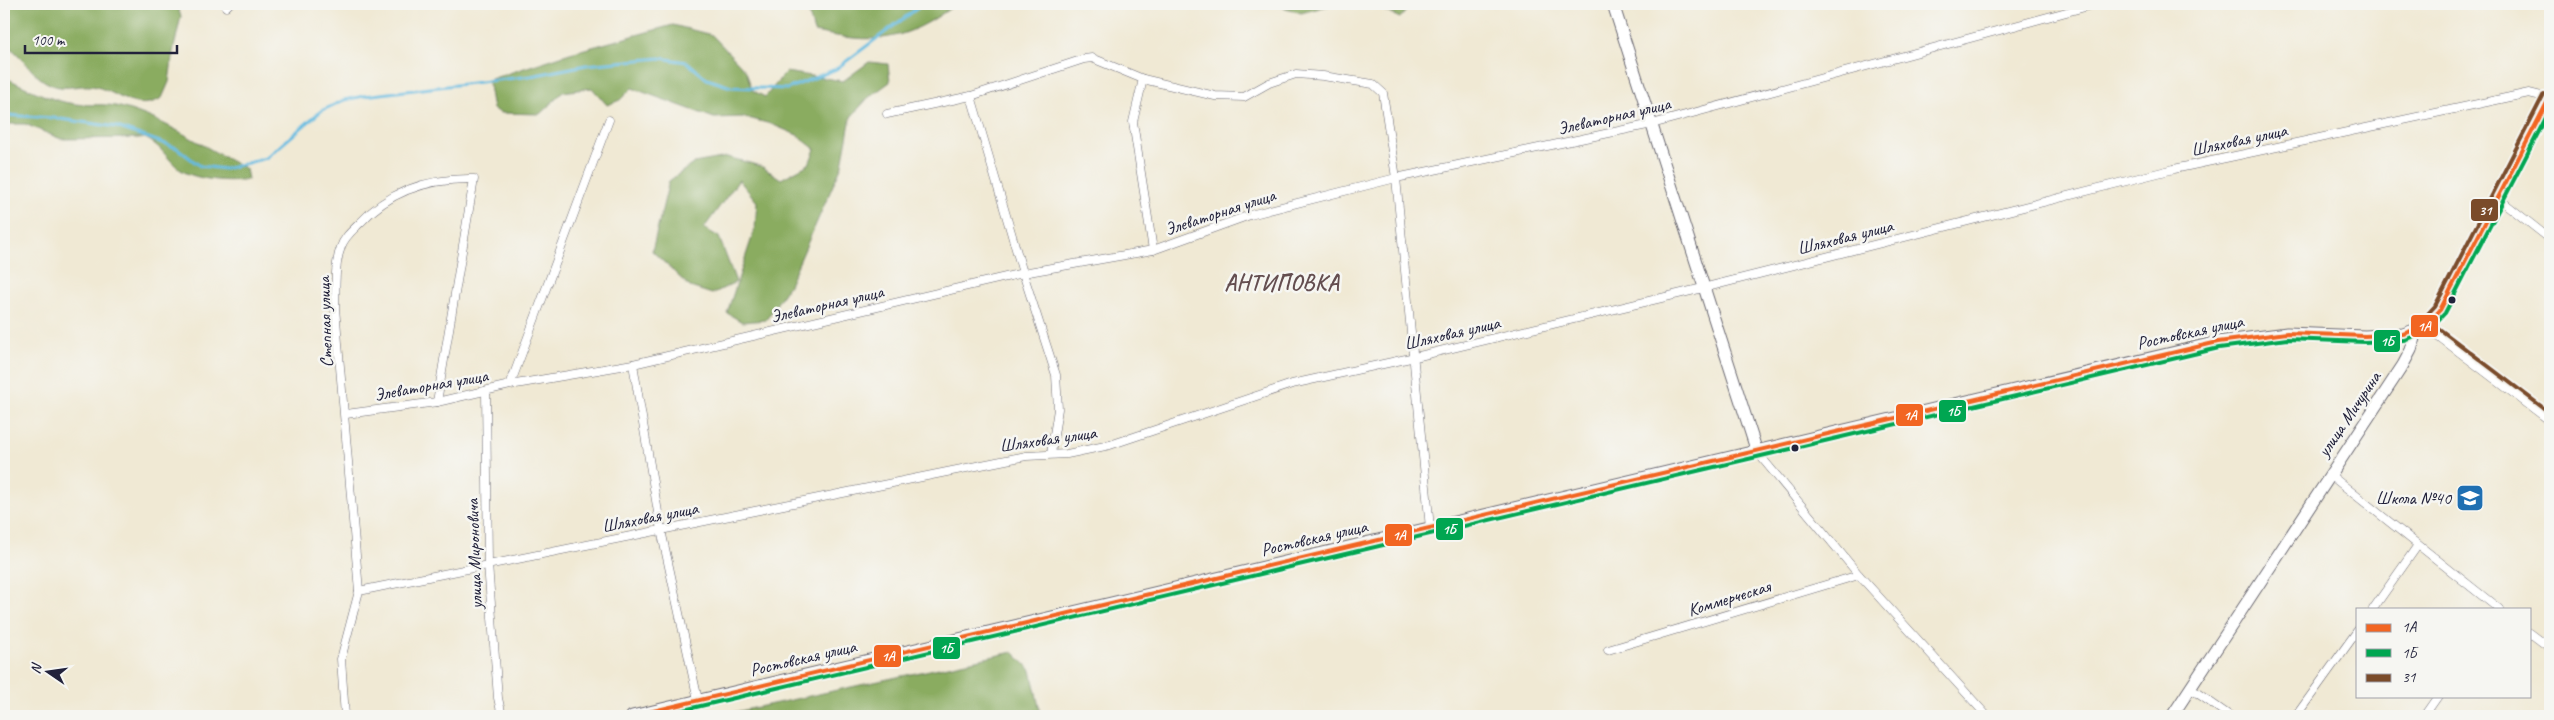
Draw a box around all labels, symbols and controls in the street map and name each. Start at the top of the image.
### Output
scale bar [25,22,178,54]
text: 100 m [32,31,66,50]
street label: Элеваторная улица [1556,92,1674,140]
street label: Шляховая улица [2189,119,2290,161]
street label: Элеваторная улица [1162,183,1280,240]
line badge: 31 [2470,198,2499,222]
text: 31 [2479,202,2493,219]
street label: Шляховая улица [1795,214,1896,259]
district label: АНТИПОВКА [1225,269,1340,297]
street label: Степная улица [312,275,338,368]
street label: Элеваторная улица [769,280,887,328]
unlabelled marker [2447,295,2457,305]
street label: Ростовская улица [2135,310,2246,354]
street label: Шляховая улица [1402,311,1503,355]
line badge: 1А [2410,314,2439,338]
text: 1А [2417,318,2432,335]
line badge: 1Б [2373,329,2401,353]
text: 1Б [2380,333,2396,350]
street label: Элеваторная улица [373,364,491,406]
street label: улица Мичурина [2312,366,2386,462]
line badge: 1Б [1938,399,1967,423]
line badge: 1А [1895,403,1924,427]
text: 1Б [1946,403,1962,420]
text: 1А [1903,407,1918,424]
street label: Шляховая улица [998,421,1099,457]
unlabelled marker [1790,443,1800,453]
school or university icon: Школа №40 [2455,483,2485,513]
place label: Школа №40 [2376,487,2453,509]
street label: улица Мироновича [461,497,487,610]
street label: Шляховая улица [600,497,701,537]
street label: Ростовская улица [1259,515,1370,561]
line badge: 1Б [1435,517,1464,541]
text: 1Б [1442,521,1458,538]
line badge: 1А [1384,523,1413,547]
text: 1А [1392,527,1407,544]
street label: Коммерческая [1685,575,1774,621]
legend [2356,608,2532,698]
text: 1А [2402,618,2418,637]
street label: Ростовская улица [748,635,859,681]
line badge: 1Б [932,636,961,660]
text: 1Б [939,640,955,657]
line badge: 1А [873,644,902,668]
text: 1Б [2402,644,2419,663]
north arrow [22,648,72,698]
text: 1А [881,648,896,665]
text: N [27,661,46,675]
text: 31 [2402,668,2417,687]

